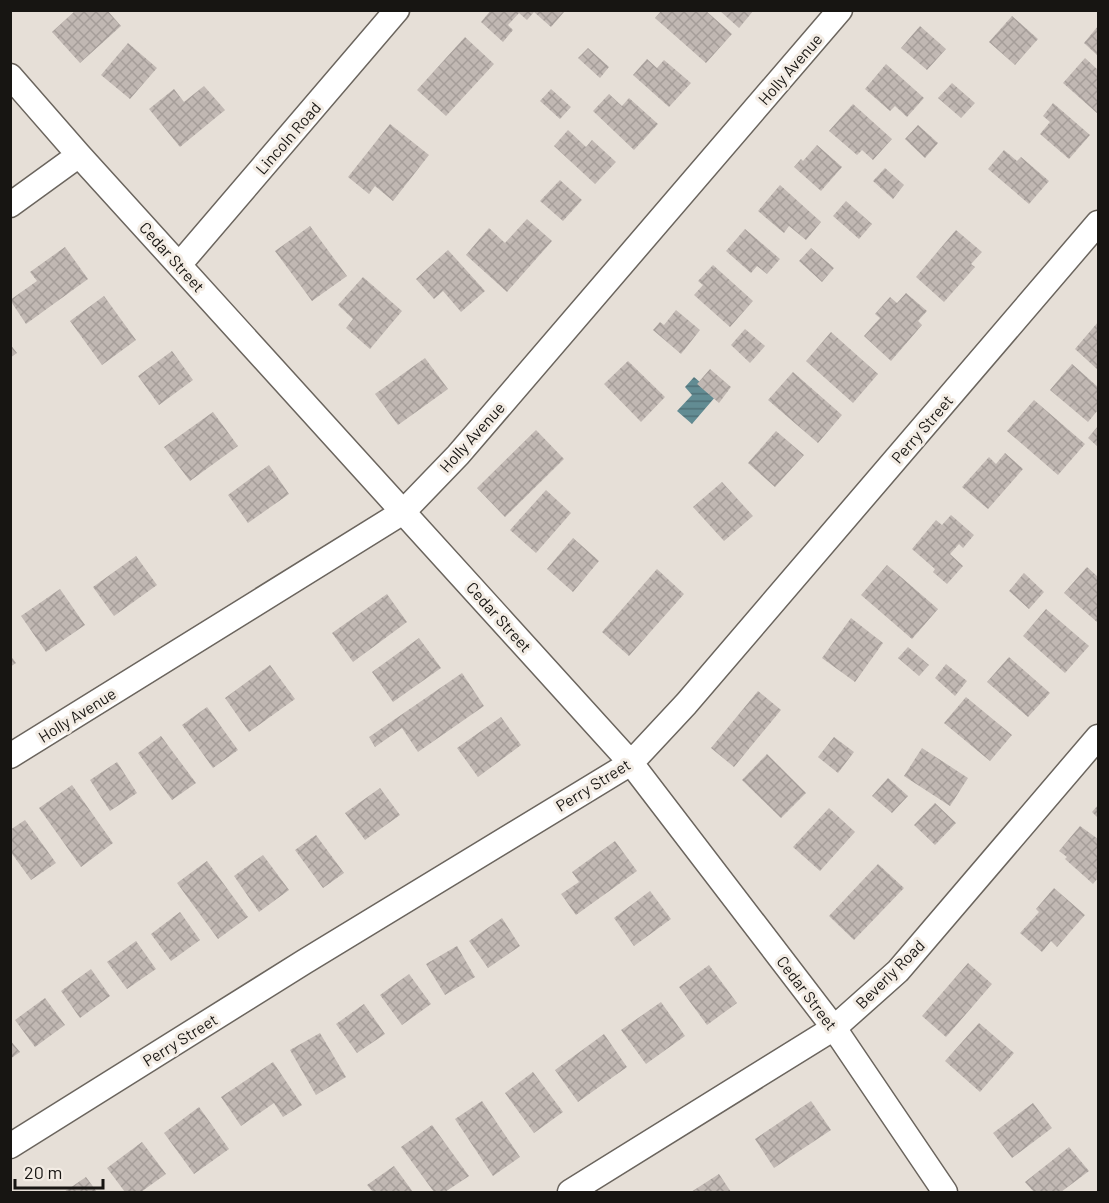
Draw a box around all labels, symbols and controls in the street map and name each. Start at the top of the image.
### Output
street label: Holly Avenue [754,29,826,108]
street label: Lincoln Road [251,98,324,178]
street label: Cedar Street [136,218,209,296]
street label: Perry Street [887,391,956,467]
street label: Holly Avenue [435,398,508,476]
street label: Cedar Street [463,578,536,656]
street label: Holly Avenue [34,683,119,746]
street label: Perry Street [552,754,633,815]
street label: Beverly Road [851,935,928,1012]
street label: Cedar Street [773,952,841,1033]
street label: Perry Street [139,1009,220,1070]
scale bar [15,1152,104,1190]
text: 20 m [24,1161,62,1183]

